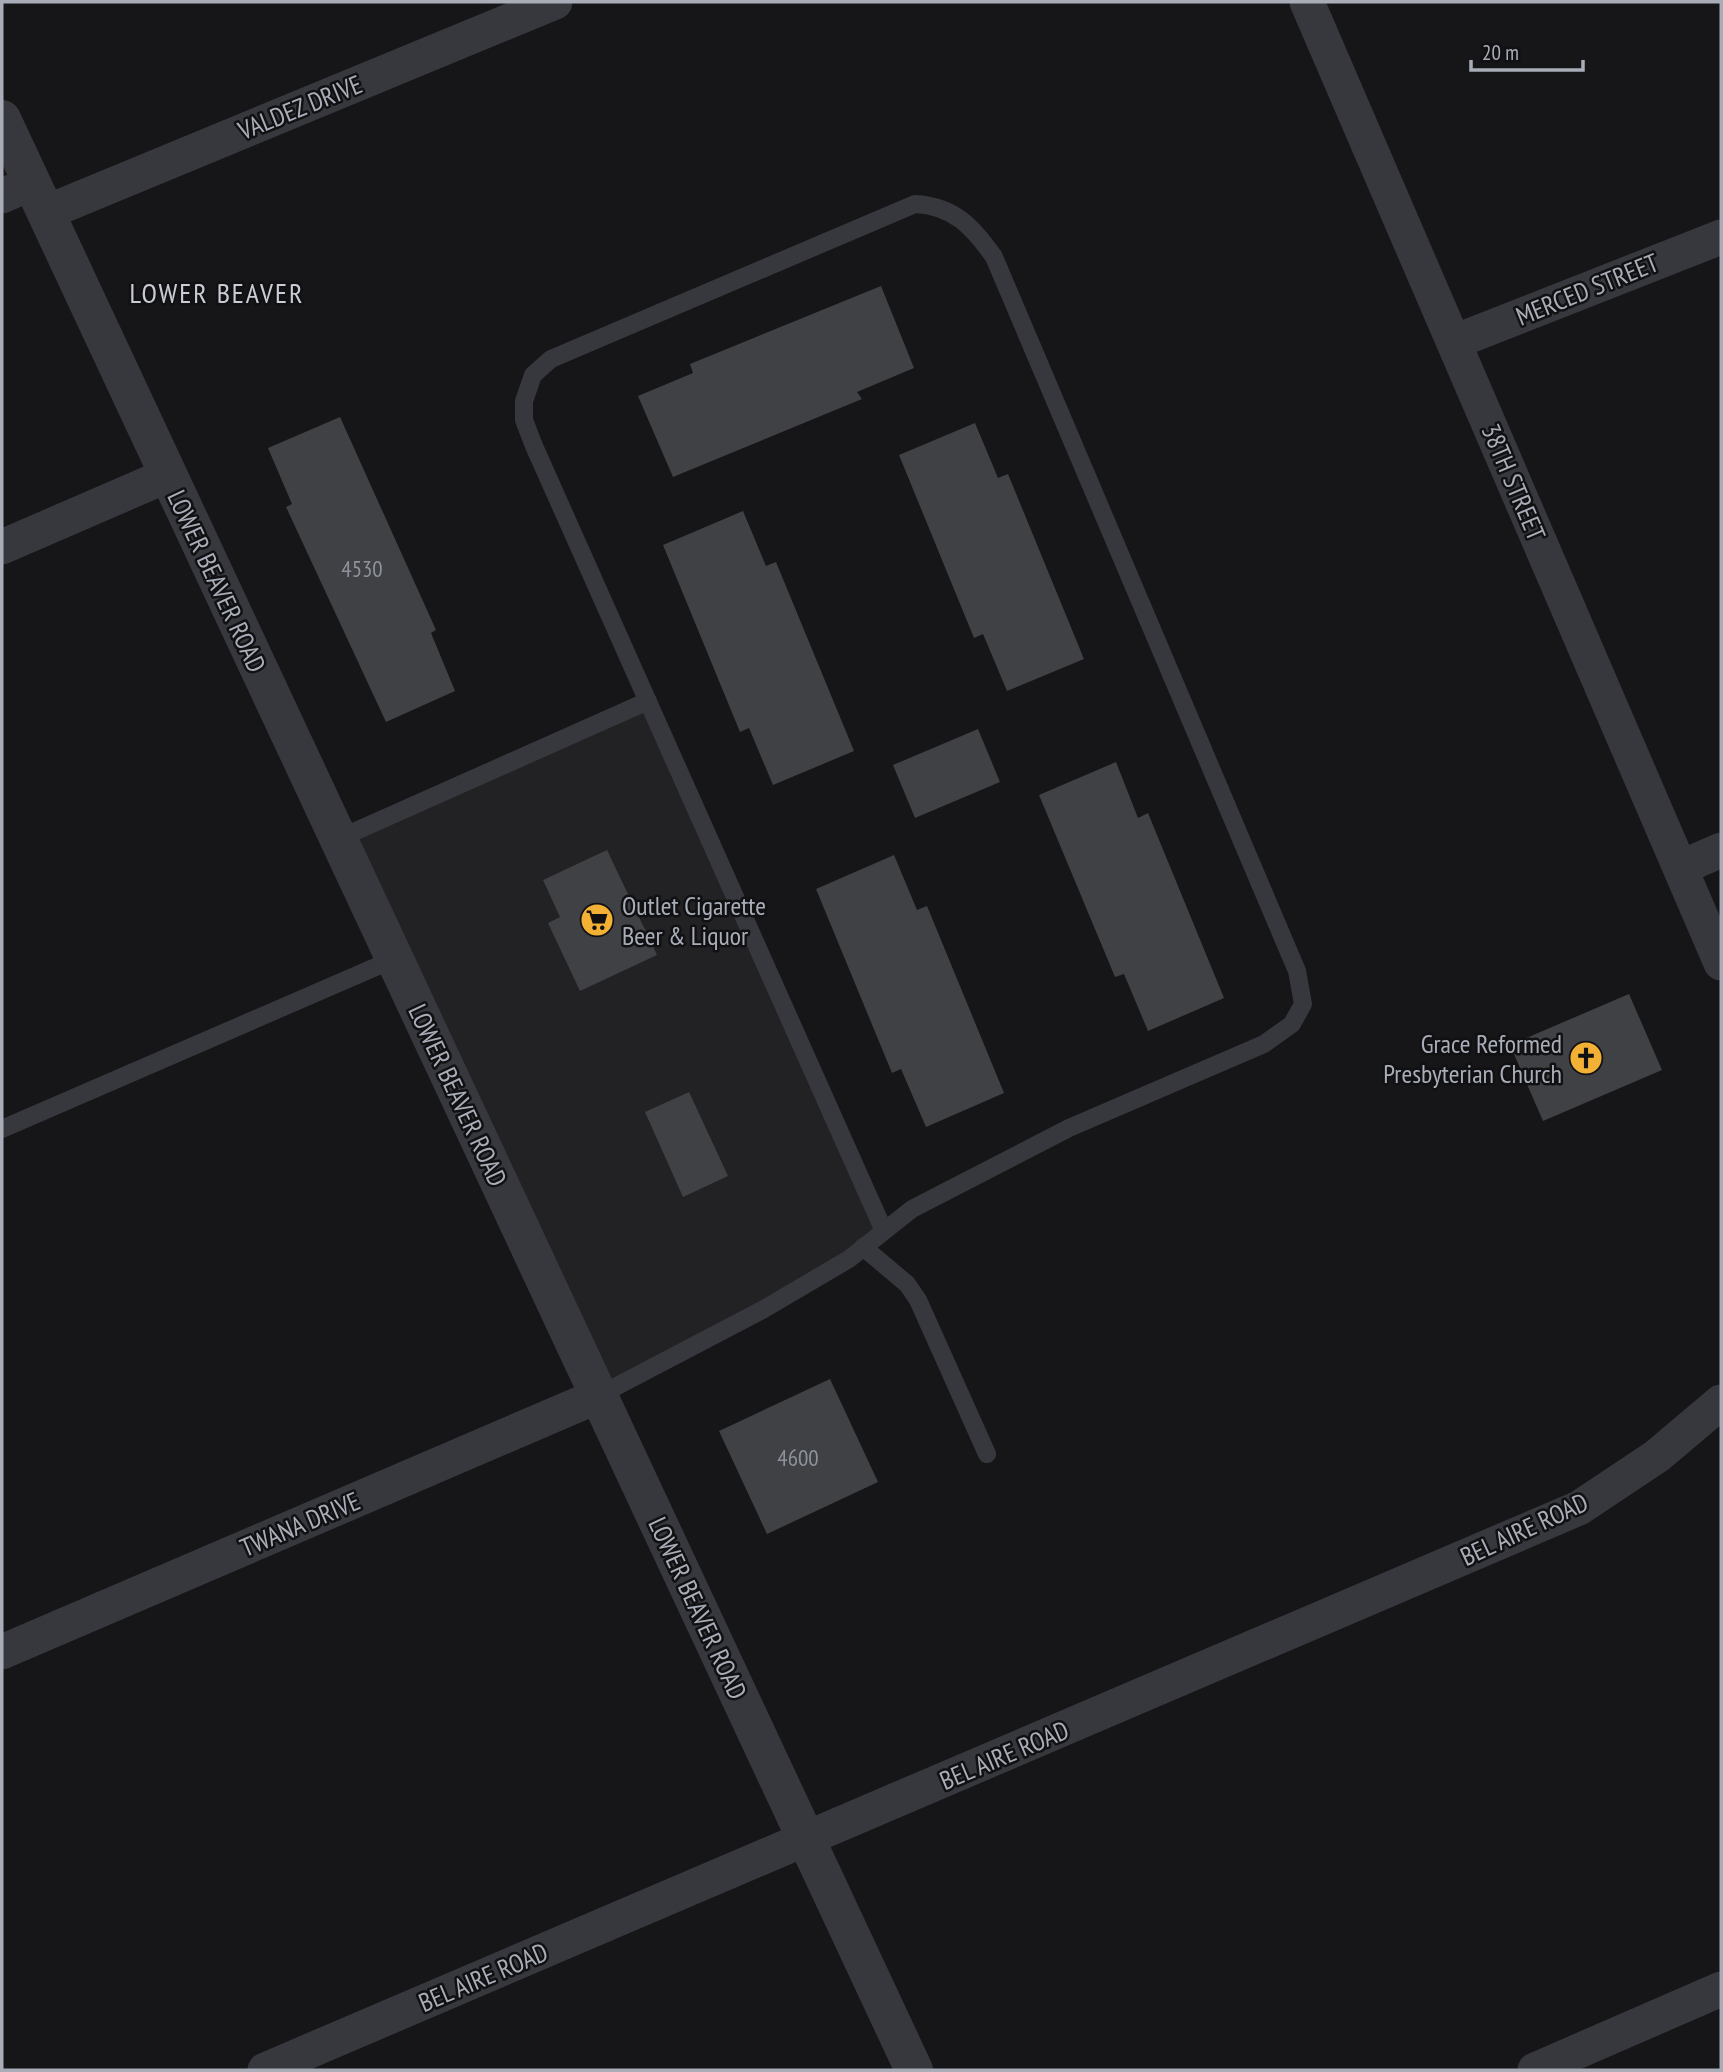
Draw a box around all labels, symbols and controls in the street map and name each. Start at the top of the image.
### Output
scale bar [1471,28,1583,72]
text: 20 m [1482,39,1519,66]
street label: VALDEZ DRIVE [232,67,367,147]
street label: MERCED STREET [1511,245,1663,333]
district label: LOWER BEAVER [130,274,304,311]
street label: 38TH STREET [1475,419,1553,546]
street label: LOWER BEAVER ROAD [160,485,274,677]
house number: 4530 [341,554,383,583]
place label: Outlet Cigarette Beer & Liquor [622,889,766,952]
supermarket icon: Outlet Cigarette Beer & Liquor [578,901,616,939]
street label: LOWER BEAVER ROAD [401,999,515,1191]
place label: Grace Reformed Presbyterian Church [1383,1027,1562,1090]
church icon: Grace Reformed Presbyterian Church [1567,1039,1605,1077]
house number: 4600 [777,1443,819,1472]
street label: TWANA DRIVE [235,1484,365,1564]
street label: BEL AIRE ROAD [1455,1485,1593,1573]
street label: LOWER BEAVER ROAD [641,1512,755,1704]
street label: BEL AIRE ROAD [934,1713,1074,1797]
street label: BEL AIRE ROAD [413,1935,553,2019]

